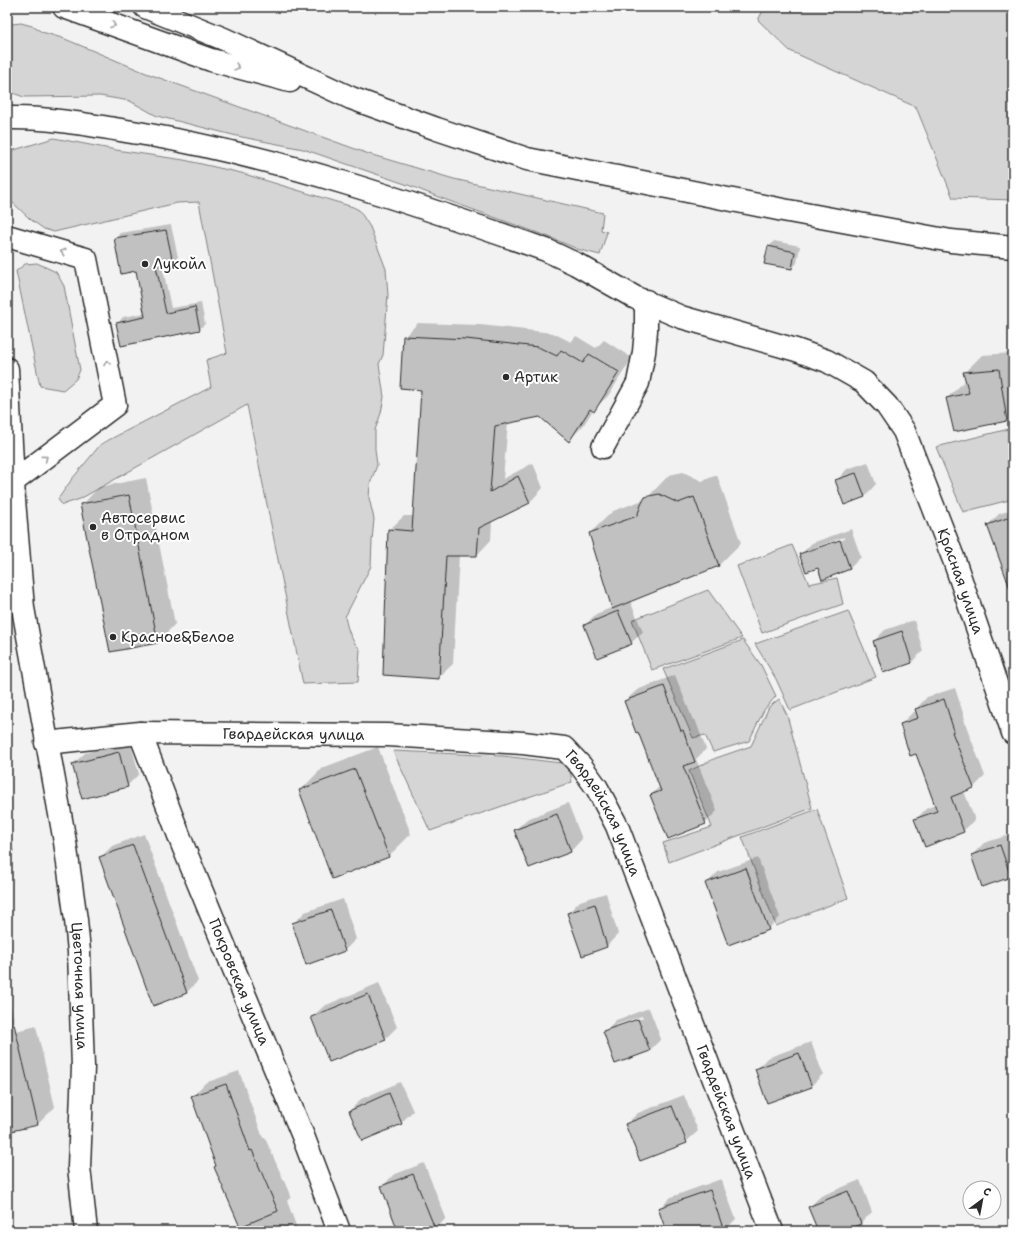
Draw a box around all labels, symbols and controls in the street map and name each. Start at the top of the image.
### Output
one-way arrow [110,20,117,28]
one-way arrow [233,62,240,70]
one-way arrow [60,248,67,257]
place label: Лукойл [153,254,207,274]
marker: Лукойл [140,259,150,269]
one-way arrow [103,360,111,366]
place label: Артик [514,367,558,387]
marker: Артик [501,372,511,382]
one-way arrow [40,456,47,463]
place label: Автосервис в Отрадном [101,508,190,545]
marker: Автосервис в Отрадном [88,522,98,532]
street label: Красная улица [933,525,989,637]
place label: Красное&Белое [121,627,235,647]
marker: Красное&Белое [108,632,118,642]
street label: Гвардейская улица [222,724,365,745]
street label: Гвардейская улица [561,745,646,880]
street label: Покровская улица [204,915,275,1049]
street label: Цветочная улица [66,921,92,1051]
street label: Гвардейская улица [692,1042,761,1182]
north arrow [962,1180,1002,1220]
text: С [980,1184,994,1200]

